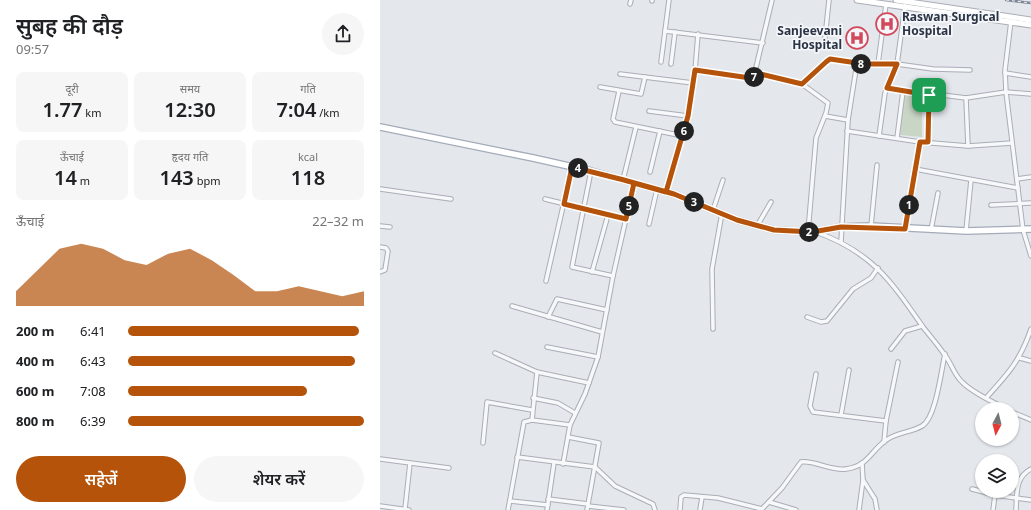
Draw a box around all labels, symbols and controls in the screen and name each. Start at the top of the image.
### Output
place label: Raswan Surgical Hospital [902,8,999,39]
text: सुबह की दौड़ [16,10,123,40]
hospital icon: Raswan Surgical Hospital [874,11,900,37]
button: share [322,13,364,55]
place label: Sanjeevani Hospital [777,22,842,53]
hospital icon: Sanjeevani Hospital [844,25,870,51]
text: 09:57 [16,40,49,58]
pin: 8 [851,54,871,74]
text: 8 [858,56,864,71]
pin: 7 [744,67,764,87]
text: 7 [751,69,757,84]
pin [912,78,946,112]
text: दूरी [65,81,79,96]
text: समय [180,81,200,96]
text: गति [300,81,316,96]
icon: arrive [918,84,940,106]
text: 1.77 [43,96,82,123]
text: 12:30 [164,96,216,123]
text: 7:04 [277,96,316,123]
text: km [82,105,101,120]
text: /km [316,105,339,120]
pin: 6 [674,121,694,141]
text: 6 [681,123,687,138]
text: ऊँचाई [60,149,84,164]
text: हृदय गति [172,149,208,164]
text: kcal [298,149,318,164]
pin: 4 [568,158,588,178]
text: 4 [575,160,581,175]
text: 14 [54,164,77,191]
text: 143 [159,164,194,191]
text: 118 [291,164,325,191]
text: m [77,173,90,188]
text: bpm [194,173,221,188]
pin: 3 [684,192,704,212]
text: 3 [691,194,697,209]
pin: 1 [899,195,919,215]
pin: 5 [619,196,639,216]
text: 1 [906,197,912,212]
text: 5 [626,198,632,213]
text: ऊँचाई [16,212,44,230]
text: 22–32 m [312,212,364,230]
pin: 2 [799,222,819,242]
text: 2 [806,224,812,239]
text: 200 m [16,322,54,340]
text: 6:41 [80,322,106,340]
text: 400 m [16,352,54,370]
text: 6:43 [80,352,106,370]
text: 600 m [16,382,54,400]
text: 7:08 [80,382,106,400]
north arrow [975,402,1019,446]
map controls [975,402,1019,498]
text: 800 m [16,412,54,430]
text: 6:39 [80,412,106,430]
button: layers [975,454,1019,498]
button: सहेजें [16,456,186,502]
button: शेयर करें [194,456,364,502]

